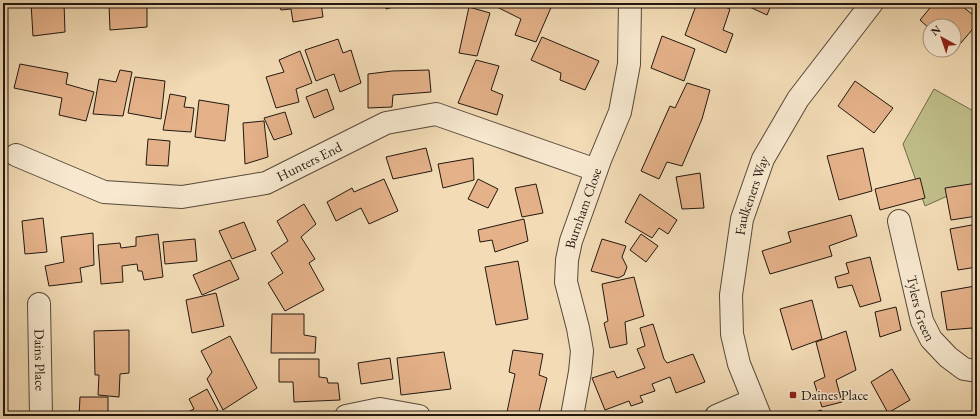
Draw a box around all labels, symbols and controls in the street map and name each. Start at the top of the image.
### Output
north arrow [922,18,962,58]
text: N [928,22,944,39]
street label: Hunters End [274,137,345,185]
street label: Faulkeners Way [731,151,773,236]
street label: Burnham Close [561,165,606,250]
street label: Tylers Green [903,274,940,345]
street label: Dains Place [30,329,50,392]
place label: Daines Place [801,386,869,404]
marker: Daines Place [788,390,798,400]

